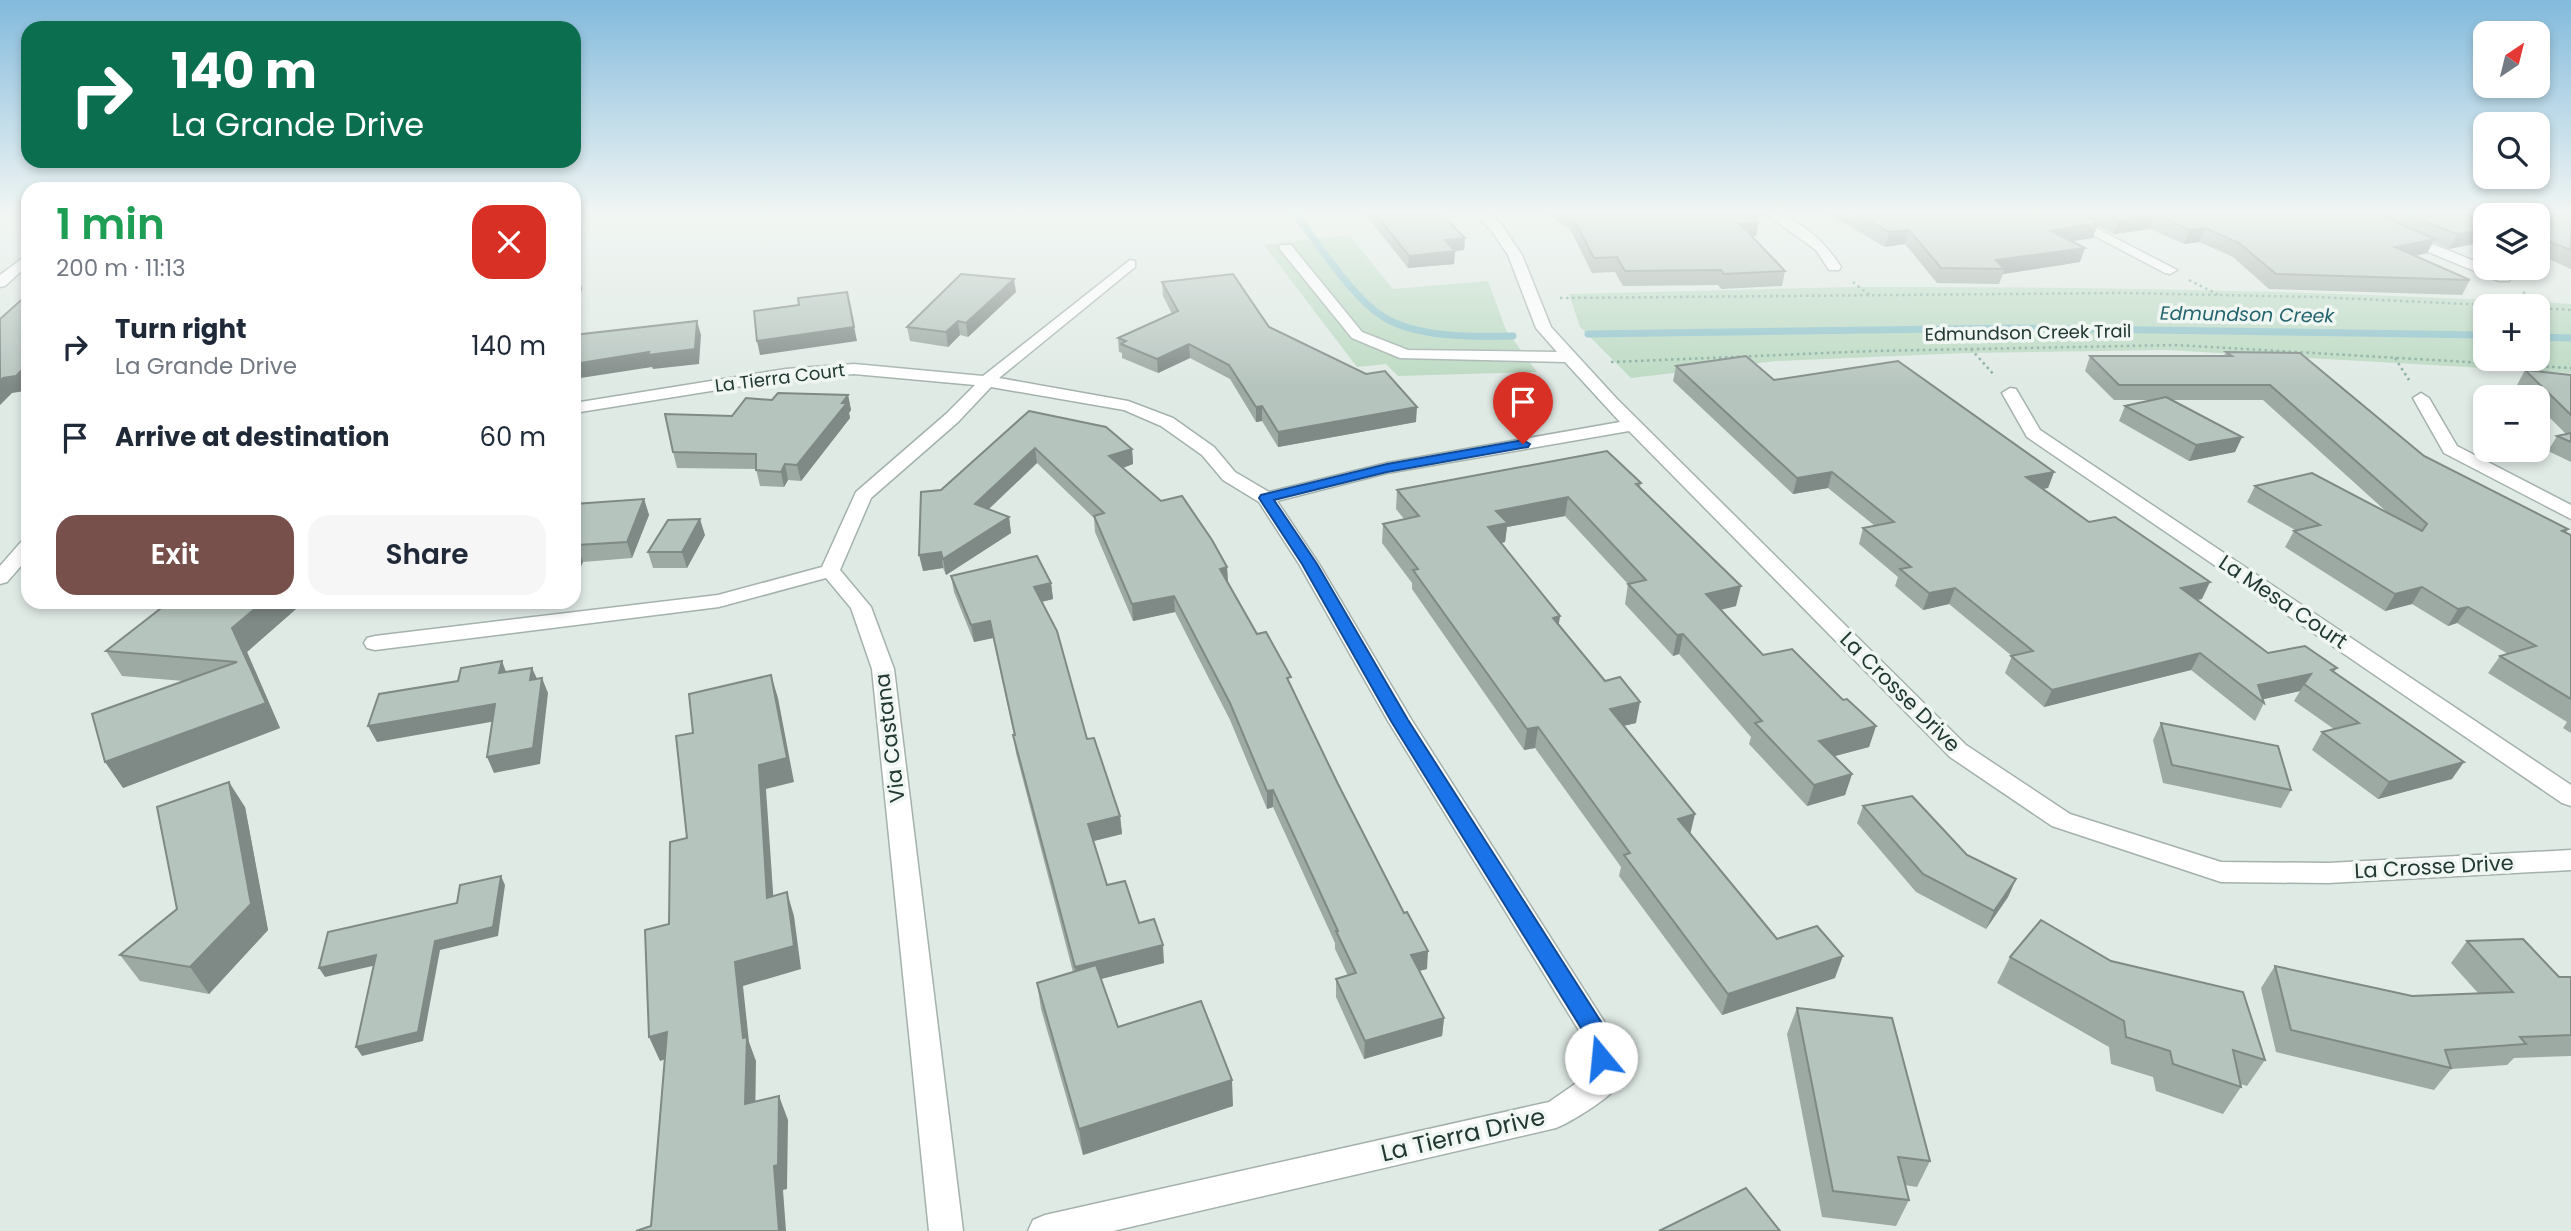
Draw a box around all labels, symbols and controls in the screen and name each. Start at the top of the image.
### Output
north arrow [2473,21,2550,98]
map controls [2473,21,2550,462]
text: 140 m [171,37,317,105]
icon: right [56,49,147,140]
text: La Grande Drive [171,102,424,147]
button: search [2473,112,2550,189]
text: 1 min [56,195,165,254]
button: layers [2473,203,2550,280]
button: close [472,205,546,279]
text: 200 m · 11:13 [56,252,186,284]
button: + [2473,294,2550,371]
water label: Edmundson Creek [2160,299,2336,330]
text: Turn right [115,311,247,347]
street label: Edmundson Creek Trail [1924,318,2132,347]
icon: right [56,328,94,366]
text: 140 m [471,328,546,364]
text: La Grande Drive [115,350,297,382]
street label: La Tierra Court [714,357,846,398]
pin [1493,372,1553,444]
icon: arrive [1504,383,1542,421]
button: − [2473,385,2550,462]
icon: arrive [56,419,94,457]
text: Arrive at destination [115,419,390,455]
text: 60 m [479,419,546,455]
button: Exit [56,515,294,595]
button: Share [308,515,546,595]
street label: La Mesa Court [2213,548,2353,655]
street label: La Crosse Drive [1834,625,1967,758]
street label: Via Castana [867,672,912,804]
street label: La Crosse Drive [2354,848,2514,885]
position arrow [1564,1021,1638,1095]
street label: La Tierra Drive [1378,1100,1548,1169]

